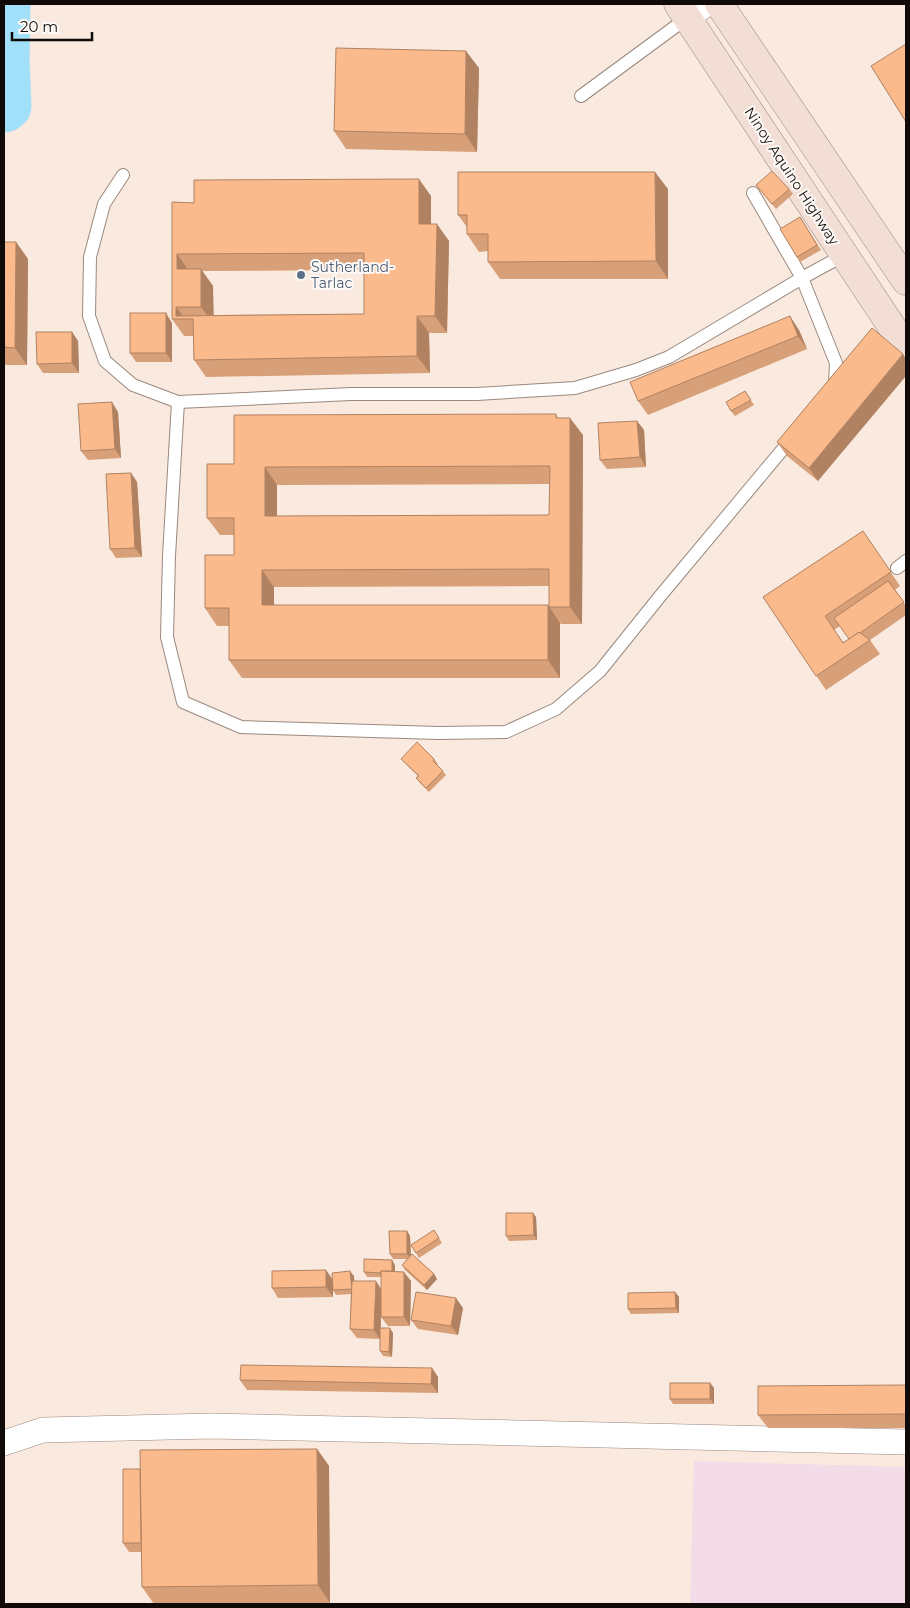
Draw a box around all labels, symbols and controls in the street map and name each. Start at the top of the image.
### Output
scale bar [12,10,92,42]
text: 20 m [20,17,58,36]
street label: Ninoy Aquino Highway [741,104,844,249]
place label: Sutherland- Tarlac [311,258,394,292]
marker: Sutherland- Tarlac [295,269,307,281]

